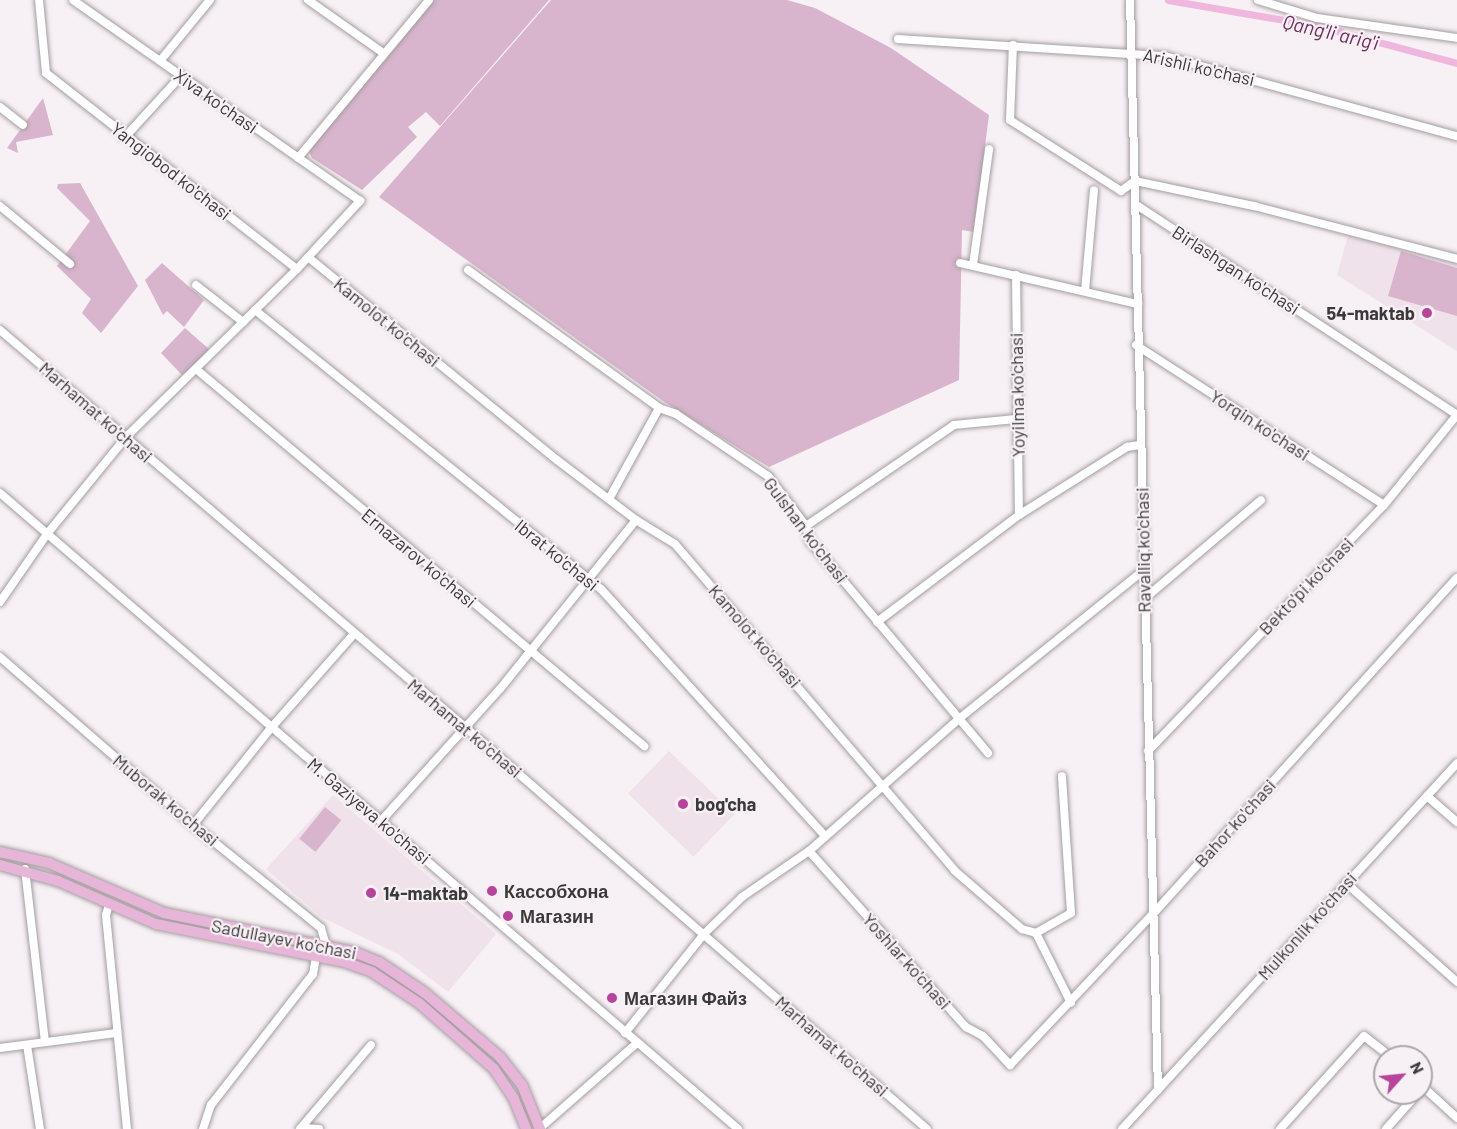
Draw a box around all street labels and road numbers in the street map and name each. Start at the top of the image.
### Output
street label: Arishli ko'chasi [1141,44,1257,90]
street label: Xiva ko'chasi [170,64,262,138]
street label: Yangiobod ko'chasi [107,117,235,225]
street label: Birlashgan ko'chasi [1168,221,1304,319]
street label: Kamolot ko'chasi [330,273,444,371]
street label: Yoyilma ko'chasi [1005,333,1029,457]
street label: Marhamat ko'chasi [35,357,157,467]
street label: Yorqin ko'chasi [1206,385,1314,465]
street label: Gulshan ko'chasi [759,473,853,587]
street label: Ravalliq ko'chasi [1131,487,1155,613]
street label: Ernazarov ko'chasi [357,504,481,612]
street label: Ibrat ko'chasi [511,515,603,595]
street label: Bekto'pi ko'chasi [1254,533,1358,639]
street label: Kamolot ko'chasi [704,580,806,692]
street label: Marhamat ko'chasi [403,674,527,782]
street label: Muborak ko'chasi [109,749,223,851]
street label: M. Gaziyeva ko'chasi [303,753,435,869]
street label: Bahor ko'chasi [1190,774,1280,872]
street label: Mulkonlik ko'chasi [1253,868,1361,984]
street label: Yoshlar ko'chasi [858,908,956,1014]
street label: Sadullayev ko'chasi [210,914,358,964]
street label: Marhamat ko'chasi [771,991,893,1101]

